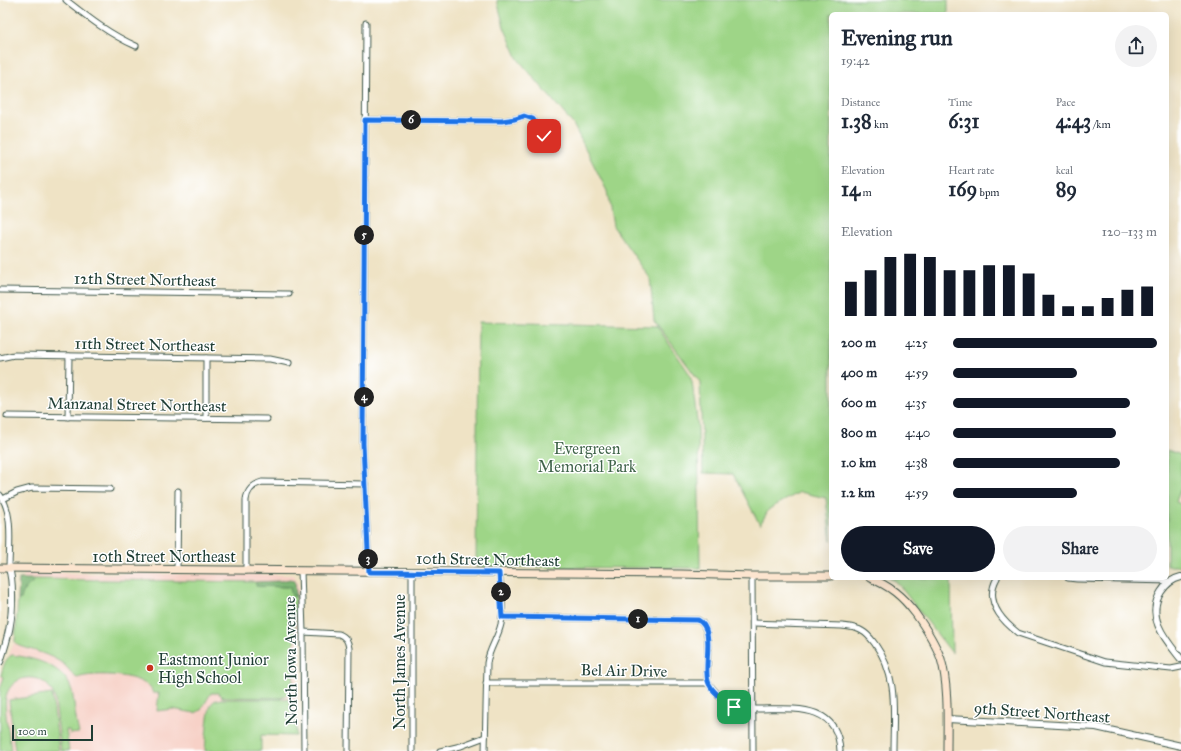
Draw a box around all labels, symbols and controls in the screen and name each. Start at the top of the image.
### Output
text: Evening run [841,24,953,51]
button: share [1115,25,1157,67]
text: 19:42 [841,53,870,69]
text: Distance [841,96,880,109]
text: Time [948,96,973,109]
text: Pace [1056,96,1076,109]
text: 1.38 [841,109,872,133]
text: 6:31 [948,109,980,133]
text: 4:43 [1056,109,1091,133]
pin: 6 [401,110,421,130]
text: 6 [408,113,414,126]
text: km [872,118,888,131]
text: /km [1091,118,1111,131]
pin [527,119,561,153]
icon: check [533,125,555,147]
text: Elevation [841,164,885,177]
text: Heart rate [948,164,995,177]
text: kcal [1056,164,1073,177]
text: 14 [841,177,860,201]
text: 169 [948,177,977,201]
text: 89 [1056,177,1077,201]
text: m [860,186,872,199]
text: bpm [977,186,1000,199]
text: Elevation [841,224,893,240]
text: 120–133 m [1102,224,1157,240]
pin: 5 [354,225,374,245]
text: 5 [361,228,367,241]
street label: 12th Street Northeast [74,269,217,290]
street label: 11th Street Northeast [74,334,216,355]
text: 200 m [841,335,876,351]
text: 4:25 [905,335,928,351]
text: 400 m [841,365,877,381]
text: 4:59 [905,365,929,381]
pin: 4 [354,387,374,407]
text: 4 [361,390,367,403]
street label: Manzanal Street Northeast [47,393,227,416]
text: 600 m [841,395,877,411]
text: 4:35 [905,395,927,411]
text: 800 m [841,425,877,441]
text: 4:40 [905,425,930,441]
park label: Evergreen Memorial Park [538,439,637,476]
text: 1.0 km [841,455,876,471]
text: 4:38 [905,455,928,471]
text: 1.2 km [841,485,875,501]
text: 4:59 [905,485,929,501]
button: Save [841,526,995,572]
button: Share [1003,526,1157,572]
street label: 10th Street Northeast [92,547,236,566]
pin: 3 [358,549,378,569]
street label: 10th Street Northeast [416,549,560,570]
text: 3 [366,552,370,565]
pin: 2 [491,582,511,602]
text: 2 [498,585,504,598]
street label: North James Avenue [390,594,410,730]
street label: North Iowa Avenue [280,596,301,726]
pin: 1 [628,609,648,629]
text: 1 [636,612,640,625]
place label: Eastmont Junior High School [158,650,269,688]
street label: Bel Air Drive [581,660,668,681]
marker: Eastmont Junior High School [145,663,155,673]
pin [717,690,751,724]
icon: arrive [723,696,745,718]
street label: 9th Street Northeast [973,698,1111,727]
scale bar [12,723,93,742]
text: 100 m [18,725,47,738]

